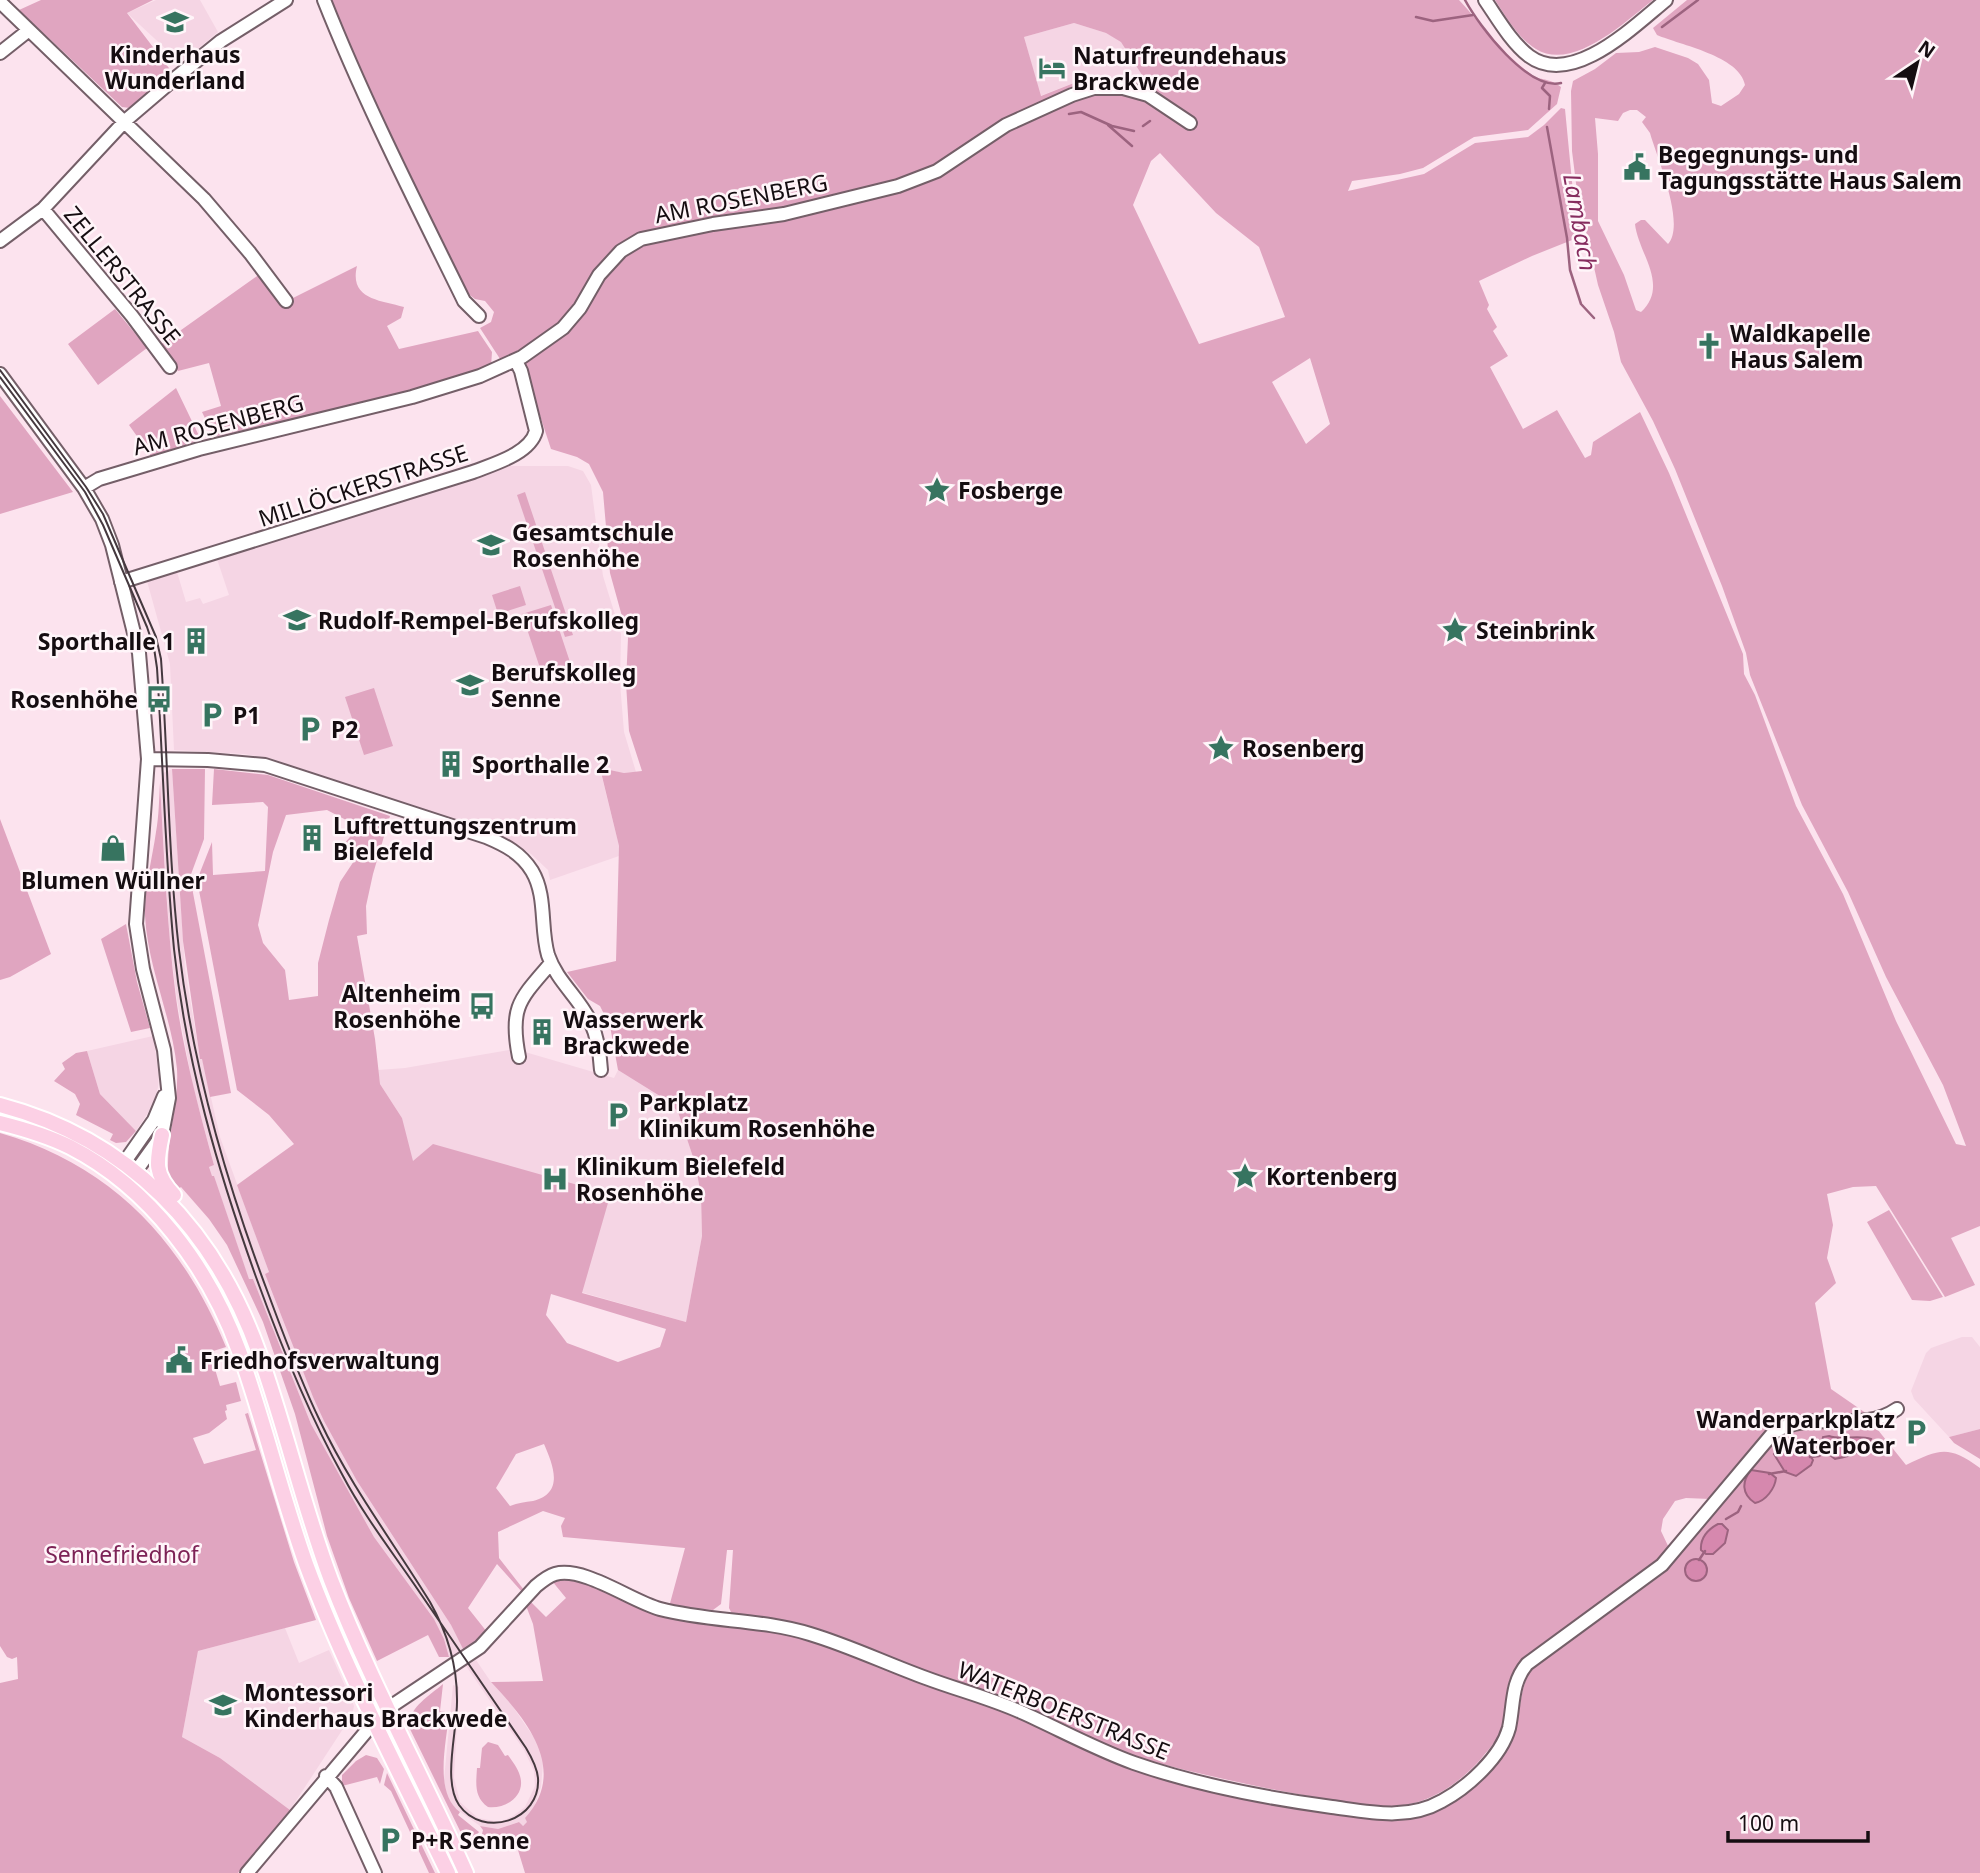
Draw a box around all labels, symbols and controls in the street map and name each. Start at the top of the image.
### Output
school or university icon: Kinderhaus Wunderland [160,7,190,37]
north arrow [1882,28,1952,98]
text: N [1913,34,1941,64]
place label: Kinderhaus Wunderland [105,38,245,96]
place label: Naturfreundehaus Brackwede [1073,39,1287,97]
hotel icon: Naturfreundehaus Brackwede [1037,53,1067,83]
place label: Begegnungs- und Tagungsstätte Haus Salem [1658,138,1962,196]
public building icon: Begegnungs- und Tagungsstätte Haus Salem [1622,152,1652,182]
street label: AM ROSENBERG [652,166,830,230]
water label: Lambach [1556,171,1606,273]
street label: ZELLERSTRASSE [57,199,189,351]
place label: Waldkapelle Haus Salem [1730,317,1871,375]
church icon: Waldkapelle Haus Salem [1694,331,1724,361]
street label: AM ROSENBERG [129,386,307,462]
street label: MILLÖCKERSTRASSE [254,436,472,534]
place label: Fosberge [958,474,1063,506]
place icon: Fosberge [922,475,952,505]
place label: Gesamtschule Rosenhöhe [512,516,674,574]
school or university icon: Gesamtschule Rosenhöhe [476,530,506,560]
place label: Rudolf-Rempel-Berufskolleg [318,604,639,636]
school or university icon: Rudolf-Rempel-Berufskolleg [282,605,312,635]
place label: Steinbrink [1476,614,1596,646]
place icon: Steinbrink [1440,615,1470,645]
place label: Sporthalle 1 [38,625,175,657]
building icon: Sporthalle 1 [181,626,211,656]
place label: Berufskolleg Senne [491,656,636,714]
school or university icon: Berufskolleg Senne [455,670,485,700]
place label: Rosenhöhe [10,683,138,715]
bus stop icon: Rosenhöhe [144,684,174,714]
place label: P1 [233,699,260,731]
parking icon: P1 [197,700,227,730]
place label: P2 [331,713,358,745]
parking icon: P2 [295,714,325,744]
place label: Rosenberg [1242,732,1365,764]
place icon: Rosenberg [1206,733,1236,763]
place label: Sporthalle 2 [472,748,609,780]
building icon: Sporthalle 2 [436,749,466,779]
place label: Luftrettungszentrum Bielefeld [333,809,577,867]
building icon: Luftrettungszentrum Bielefeld [297,823,327,853]
shop icon: Blumen Wüllner [98,833,128,863]
place label: Blumen Wüllner [21,864,205,896]
place label: Altenheim Rosenhöhe [333,977,461,1035]
bus stop icon: Altenheim Rosenhöhe [467,991,497,1021]
place label: Wasserwerk Brackwede [563,1003,704,1061]
building icon: Wasserwerk Brackwede [527,1017,557,1047]
place label: Parkplatz Klinikum Rosenhöhe [639,1086,875,1144]
parking icon: Parkplatz Klinikum Rosenhöhe [603,1100,633,1130]
place label: Klinikum Bielefeld Rosenhöhe [576,1150,785,1208]
place label: Kortenberg [1266,1160,1397,1192]
place icon: Kortenberg [1230,1161,1260,1191]
hospital icon: Klinikum Bielefeld Rosenhöhe [540,1164,570,1194]
place label: Friedhofsverwaltung [200,1344,440,1376]
public building icon: Friedhofsverwaltung [164,1345,194,1375]
place label: Wanderparkplatz Waterboer [1697,1403,1895,1461]
parking icon: Wanderparkplatz Waterboer [1901,1417,1931,1447]
park label: Sennefriedhof [45,1538,200,1570]
street label: WATERBOERSTRASSE [953,1653,1175,1767]
place label: Montessori Kinderhaus Brackwede [244,1676,508,1734]
school or university icon: Montessori Kinderhaus Brackwede [208,1690,238,1720]
scale bar [1728,1800,1868,1844]
text: 100 m [1738,1809,1799,1837]
place label: P+R Senne [411,1824,530,1856]
parking icon: P+R Senne [375,1825,405,1855]

